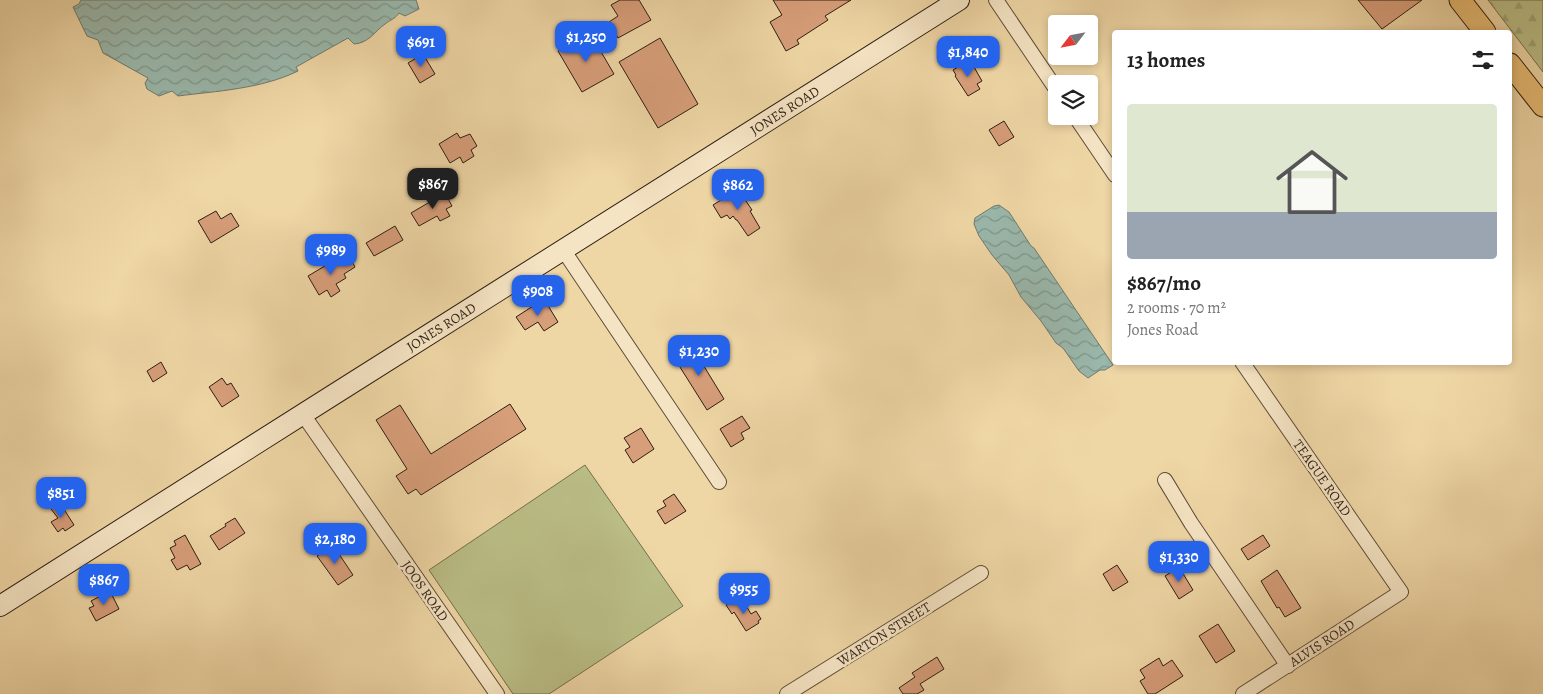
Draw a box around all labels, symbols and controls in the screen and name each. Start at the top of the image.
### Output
north arrow [1048,15,1098,65]
map controls [1048,15,1098,125]
pin: $1,250 [545,20,627,63]
pin: $691 [391,26,451,68]
text: $1,250 [566,26,606,48]
text: $691 [407,31,435,53]
pin: $1,840 [927,36,1009,78]
text: $1,840 [948,41,988,63]
text: 13 homes [1127,46,1205,74]
icon: filters [1469,46,1497,74]
button: layers [1048,75,1098,125]
street label: JONES ROAD [746,81,823,139]
icon: home [1267,137,1357,227]
pin: $867 [403,168,463,210]
pin: $862 [708,168,768,211]
text: $867 [418,173,448,195]
text: $862 [723,174,753,196]
pin: $989 [301,234,361,276]
text: $989 [316,239,346,261]
text: $867/mo [1127,269,1201,297]
pin: $908 [508,274,568,317]
text: $908 [523,280,553,302]
text: 2 rooms · 70 m² [1127,297,1226,319]
street label: JONES ROAD [403,298,480,356]
text: Jones Road [1127,319,1198,341]
pin: $1,230 [658,334,740,377]
text: $1,230 [679,340,719,362]
street label: TEAGUE ROAD [1288,436,1356,520]
pin: $851 [31,476,91,519]
text: $851 [47,482,75,504]
pin: $2,180 [294,522,376,565]
text: $2,180 [315,528,355,550]
pin: $1,330 [1138,540,1220,583]
text: $1,330 [1159,546,1199,568]
street label: JOOS ROAD [397,557,453,625]
pin: $867 [74,564,134,606]
text: $867 [89,569,119,591]
pin: $955 [714,572,774,615]
text: $955 [730,578,758,600]
street label: WARTON STREET [833,597,935,671]
street label: ALVIS ROAD [1285,615,1359,672]

